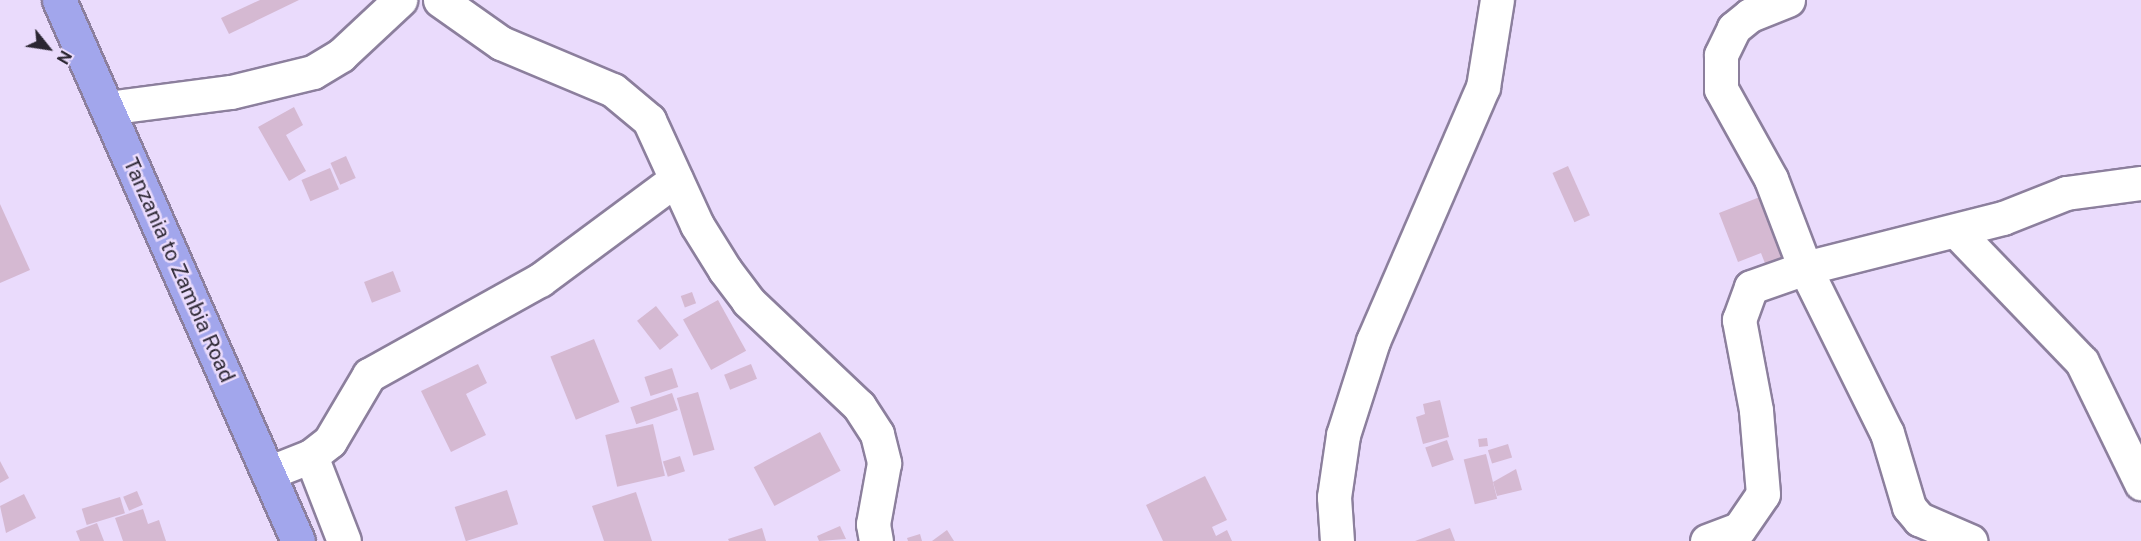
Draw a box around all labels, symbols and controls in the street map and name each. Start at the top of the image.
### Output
north arrow [18,18,78,78]
text: N [53,47,75,67]
street label: Tanzania to Zambia Road [118,154,240,386]

